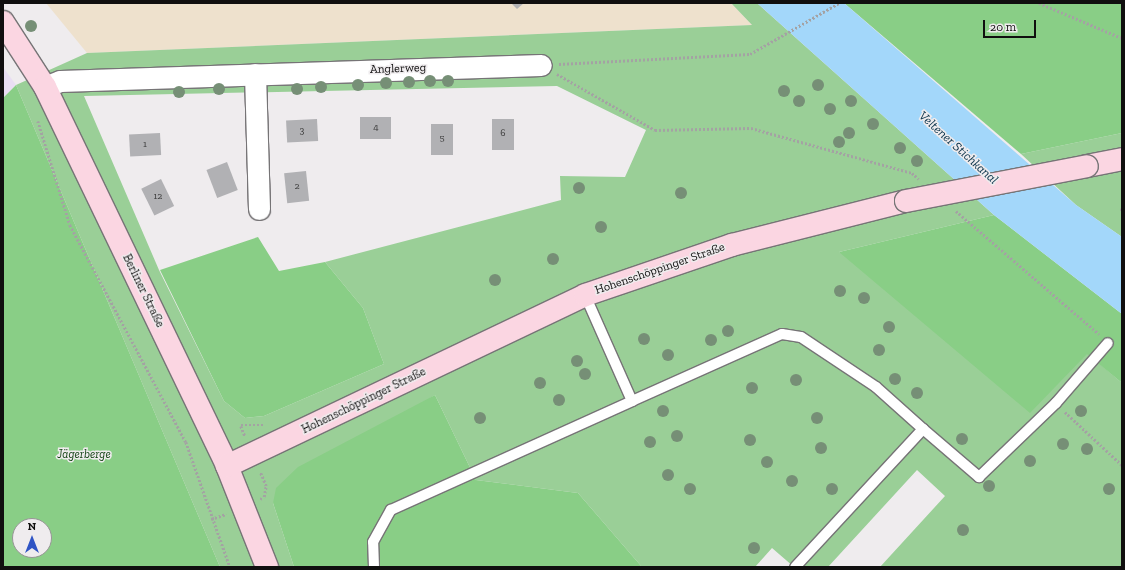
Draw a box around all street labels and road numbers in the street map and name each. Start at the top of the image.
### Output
street label: Anglerweg [370,61,426,77]
street label: Hohenschöppinger Straße [593,240,727,298]
street label: Berliner Straße [119,252,167,330]
street label: Hohenschöppinger Straße [300,365,428,437]

